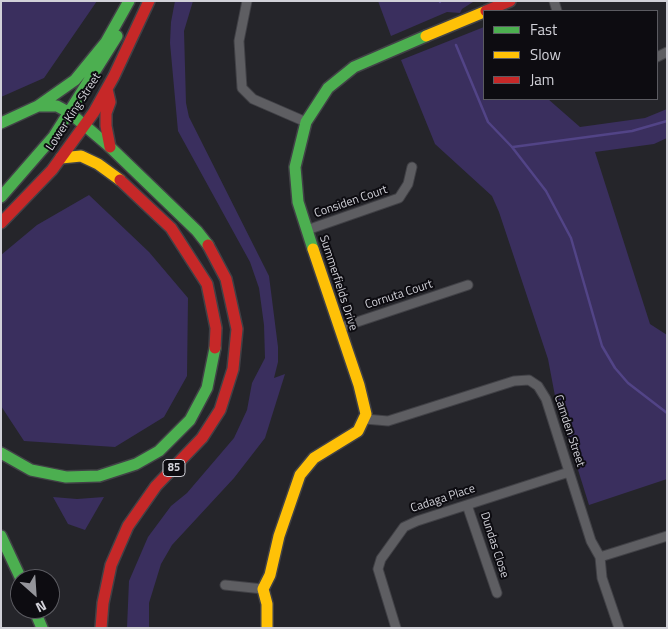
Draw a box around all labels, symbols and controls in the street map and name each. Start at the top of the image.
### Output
legend [483,10,658,100]
text: Fast [530,18,557,41]
text: Slow [530,43,561,66]
text: Jam [530,68,554,91]
street label: Lower King Street [44,71,104,153]
street label: Considen Court [313,183,389,221]
street label: Summerfields Drive [316,234,360,332]
street label: Cornuta Court [363,277,435,313]
street label: Camden Street [551,393,587,469]
road number: 85 [163,459,185,476]
street label: Cadaga Place [409,482,477,516]
street label: Dundas Close [477,510,511,580]
north arrow [10,569,60,619]
text: N [32,595,50,619]

